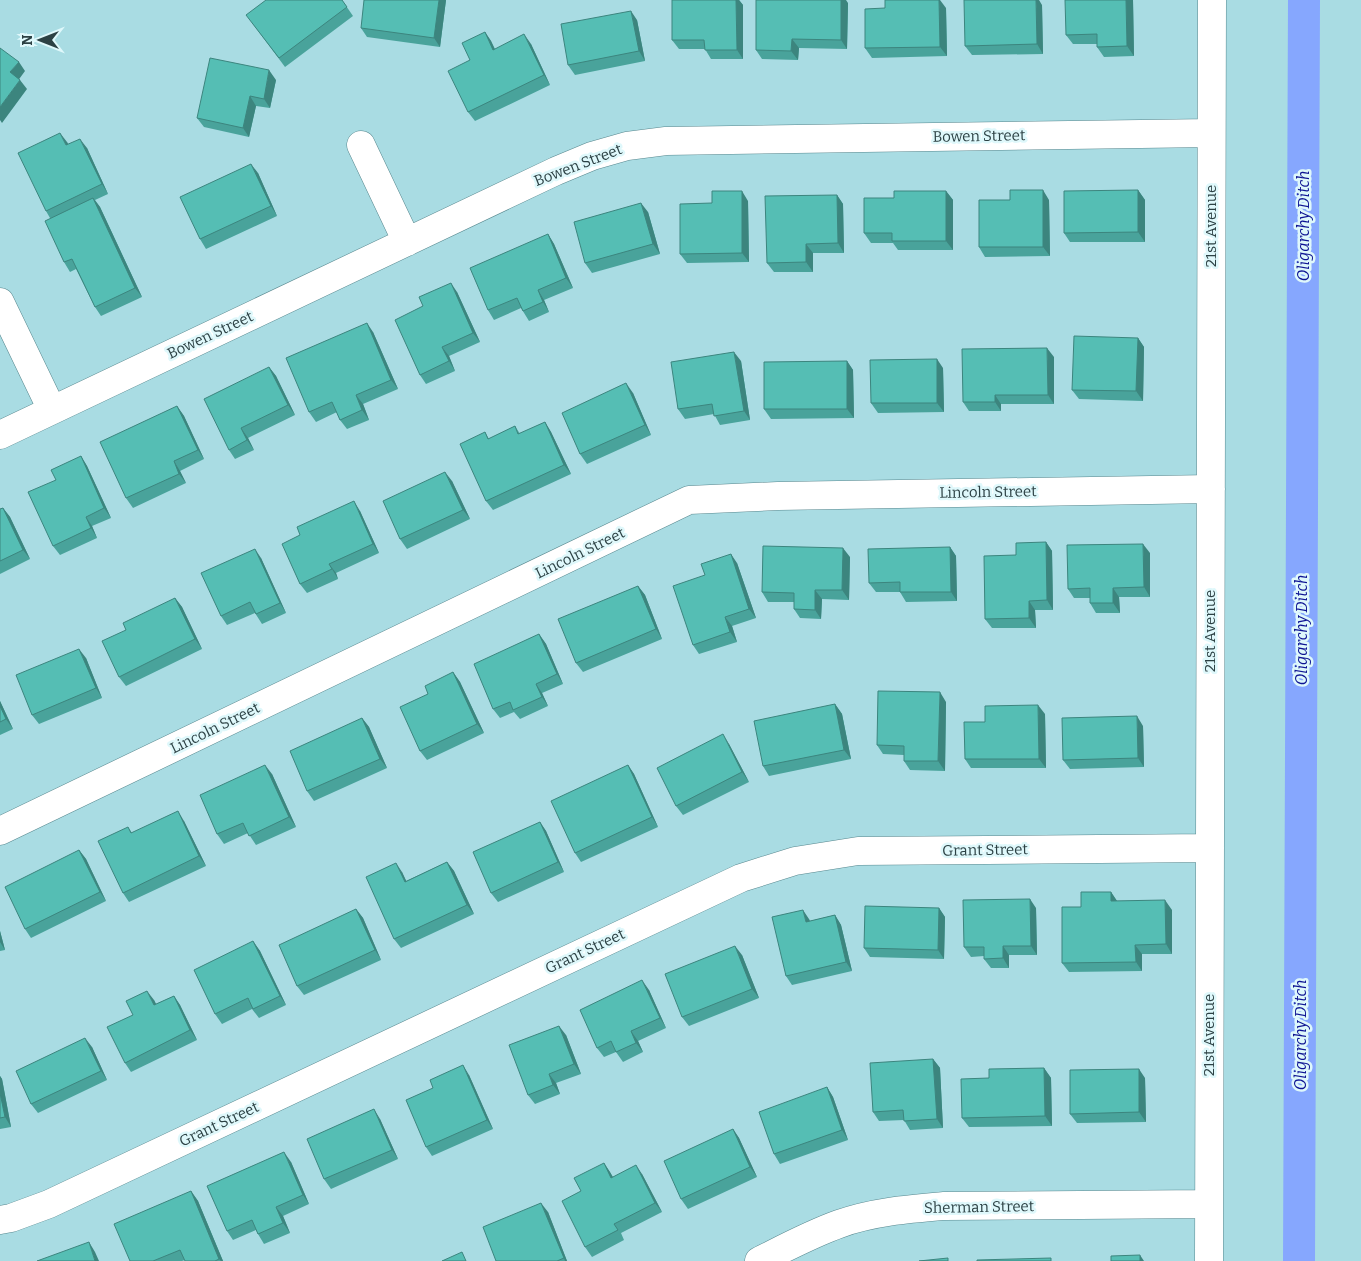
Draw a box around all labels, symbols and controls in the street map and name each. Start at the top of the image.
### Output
north arrow [15,15,65,65]
text: N [19,34,36,45]
street label: Bowen Street [933,126,1026,146]
street label: Bowen Street [532,140,625,190]
water label: Oligarchy Ditch [1294,171,1313,281]
street label: 21st Avenue [1202,185,1220,267]
street label: Bowen Street [164,307,256,363]
street label: Lincoln Street [939,482,1037,502]
street label: Lincoln Street [532,523,628,582]
water label: Oligarchy Ditch [1292,575,1311,685]
street label: 21st Avenue [1201,590,1219,672]
street label: Lincoln Street [167,698,263,757]
street label: Grant Street [942,840,1029,860]
street label: Grant Street [542,924,628,977]
water label: Oligarchy Ditch [1291,980,1310,1090]
street label: 21st Avenue [1200,994,1218,1076]
street label: Grant Street [176,1097,262,1150]
street label: Sherman Street [924,1197,1035,1217]

